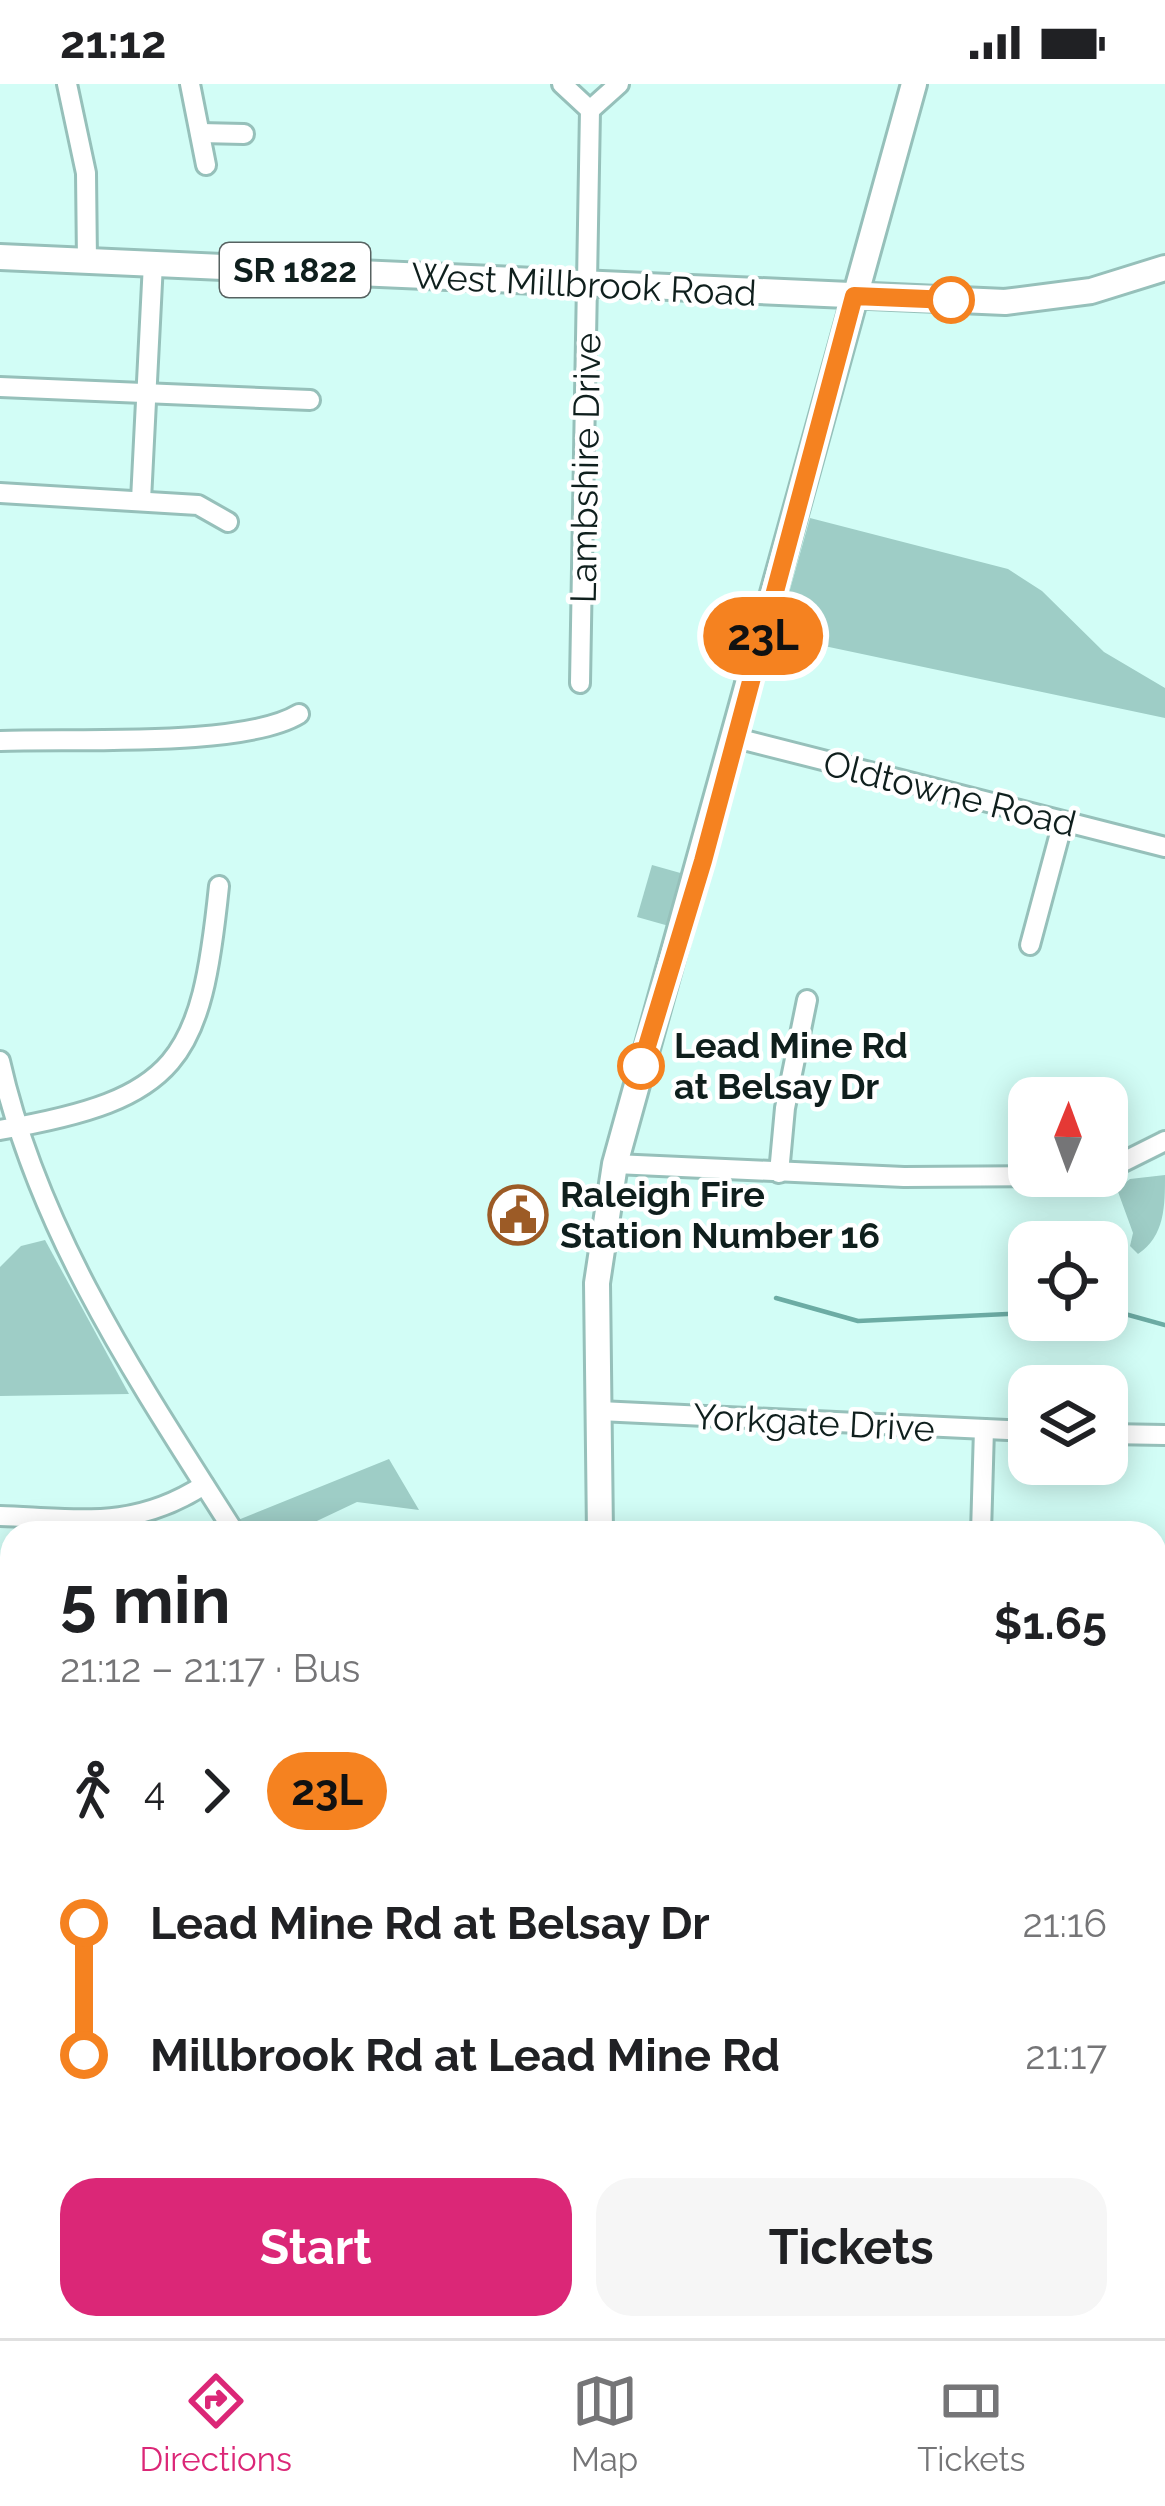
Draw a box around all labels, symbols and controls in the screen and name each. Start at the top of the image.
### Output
text: 21:12 [60,16,166,69]
road number: SR 1822 [220,243,370,297]
street label: West Millbrook Road [410,254,758,314]
unlabelled marker [929,278,973,322]
street label: Lambshire Drive [562,332,608,604]
line badge: 23L [694,597,832,675]
text: 23L [727,611,799,660]
street label: Oldtowne Road [819,741,1081,845]
place label: Lead Mine Rd at Belsay Dr [674,1024,908,1107]
marker: Lead Mine Rd at Belsay Dr [619,1044,663,1088]
north arrow [1008,1077,1128,1197]
map controls [1008,1077,1128,1485]
place label: Raleigh Fire Station Number 16 [560,1173,880,1256]
public building icon: Raleigh Fire Station Number 16 [487,1184,549,1246]
button: locate [1008,1221,1128,1341]
button: layers [1008,1365,1128,1485]
street label: Yorkgate Drive [692,1395,936,1449]
text: 5 min [60,1561,231,1638]
text: $1.65 [994,1597,1107,1650]
text: 21:12 – 21:17 · Bus [60,1645,360,1691]
icon: walk [60,1758,126,1824]
icon: forward [183,1758,249,1824]
text: 23L [291,1766,363,1815]
text: 4 [144,1768,165,1814]
text: Lead Mine Rd at Belsay Dr [150,1897,710,1950]
text: 21:16 [1022,1900,1107,1946]
text: Millbrook Rd at Lead Mine Rd [150,2029,780,2082]
text: 21:17 [1025,2032,1107,2078]
button: Start [60,2178,572,2316]
button: Tickets [596,2178,1107,2316]
tab: Directions [140,2368,292,2479]
tab: Map [571,2368,638,2479]
tab: Tickets [917,2368,1025,2479]

